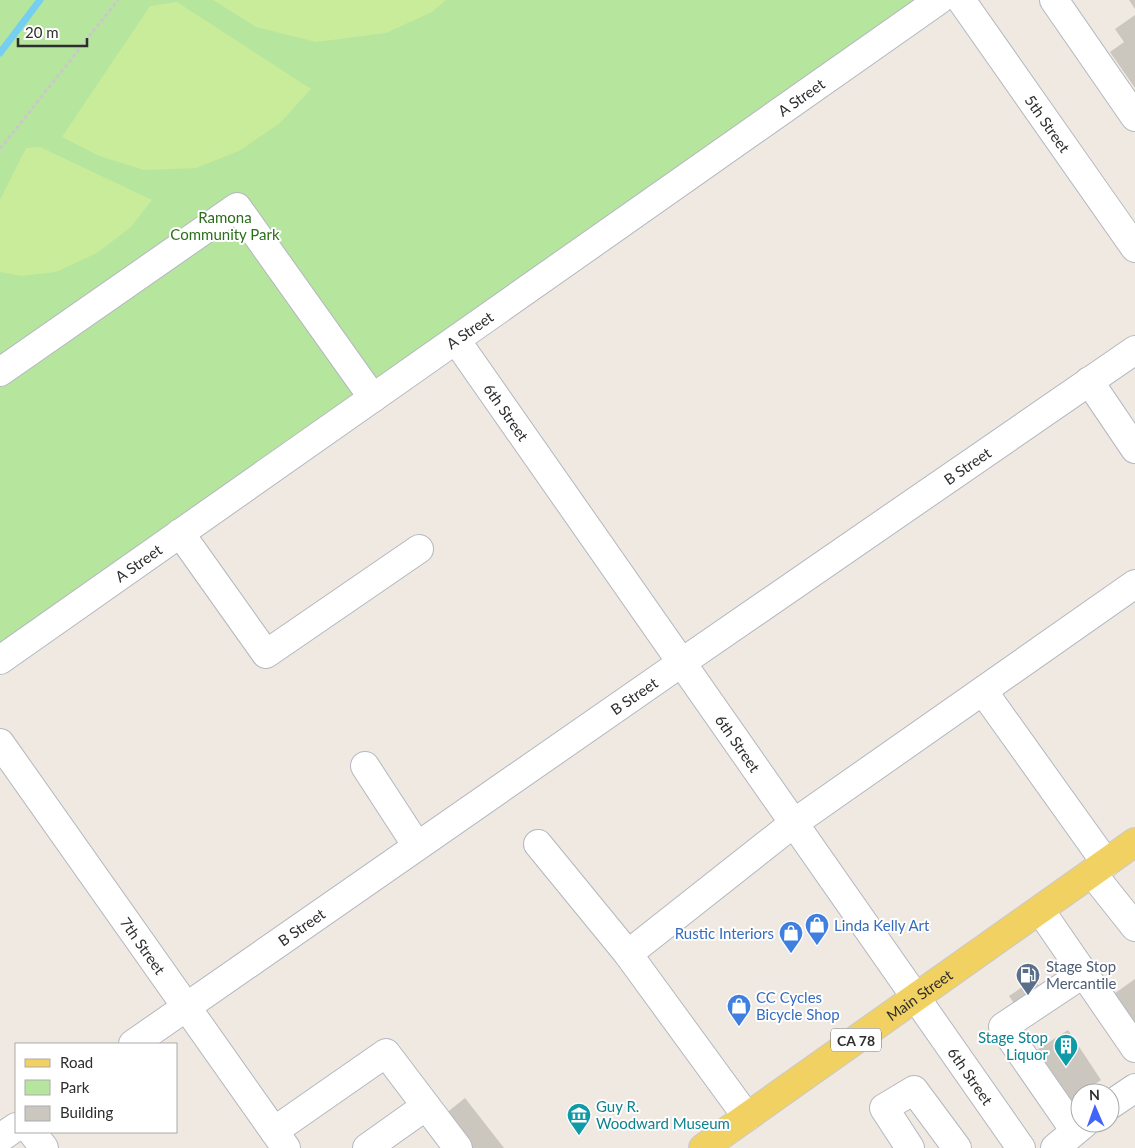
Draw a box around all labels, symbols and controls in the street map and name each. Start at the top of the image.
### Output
scale bar [18,15,86,47]
text: 20 m [25,23,59,41]
street label: A Street [774,74,828,120]
street label: 5th Street [1021,91,1074,156]
park label: Ramona Community Park [170,208,280,243]
street label: A Street [443,307,497,353]
street label: 6th Street [480,380,533,445]
street label: B Street [940,443,995,488]
street label: A Street [111,540,166,585]
street label: B Street [607,673,661,718]
street label: 6th Street [712,711,765,776]
street label: B Street [274,904,329,950]
shop icon: Linda Kelly Art [804,912,830,946]
street label: 7th Street [117,913,170,978]
place label: Linda Kelly Art [834,916,930,934]
shop icon: Rustic Interiors [778,920,804,954]
place label: Rustic Interiors [675,924,774,942]
place label: Stage Stop Mercantile [1046,957,1116,992]
fuel station icon: Stage Stop Mercantile [1015,962,1041,996]
street label: Main Street [883,965,956,1024]
place label: CC Cycles Bicycle Shop [756,988,840,1023]
shop icon: CC Cycles Bicycle Shop [726,993,752,1027]
road number: CA 78 [831,1028,881,1052]
place label: Stage Stop Liquor [978,1028,1049,1063]
building icon: Stage Stop Liquor [1053,1033,1079,1067]
legend [15,1043,178,1133]
street label: 6th Street [944,1044,997,1109]
text: Road [60,1053,93,1071]
text: Park [60,1078,90,1096]
north arrow [1070,1083,1120,1133]
text: N [1089,1086,1100,1103]
place label: Guy R. Woodward Museum [596,1097,730,1132]
museum icon: Guy R. Woodward Museum [566,1102,592,1136]
text: Building [60,1103,113,1121]

